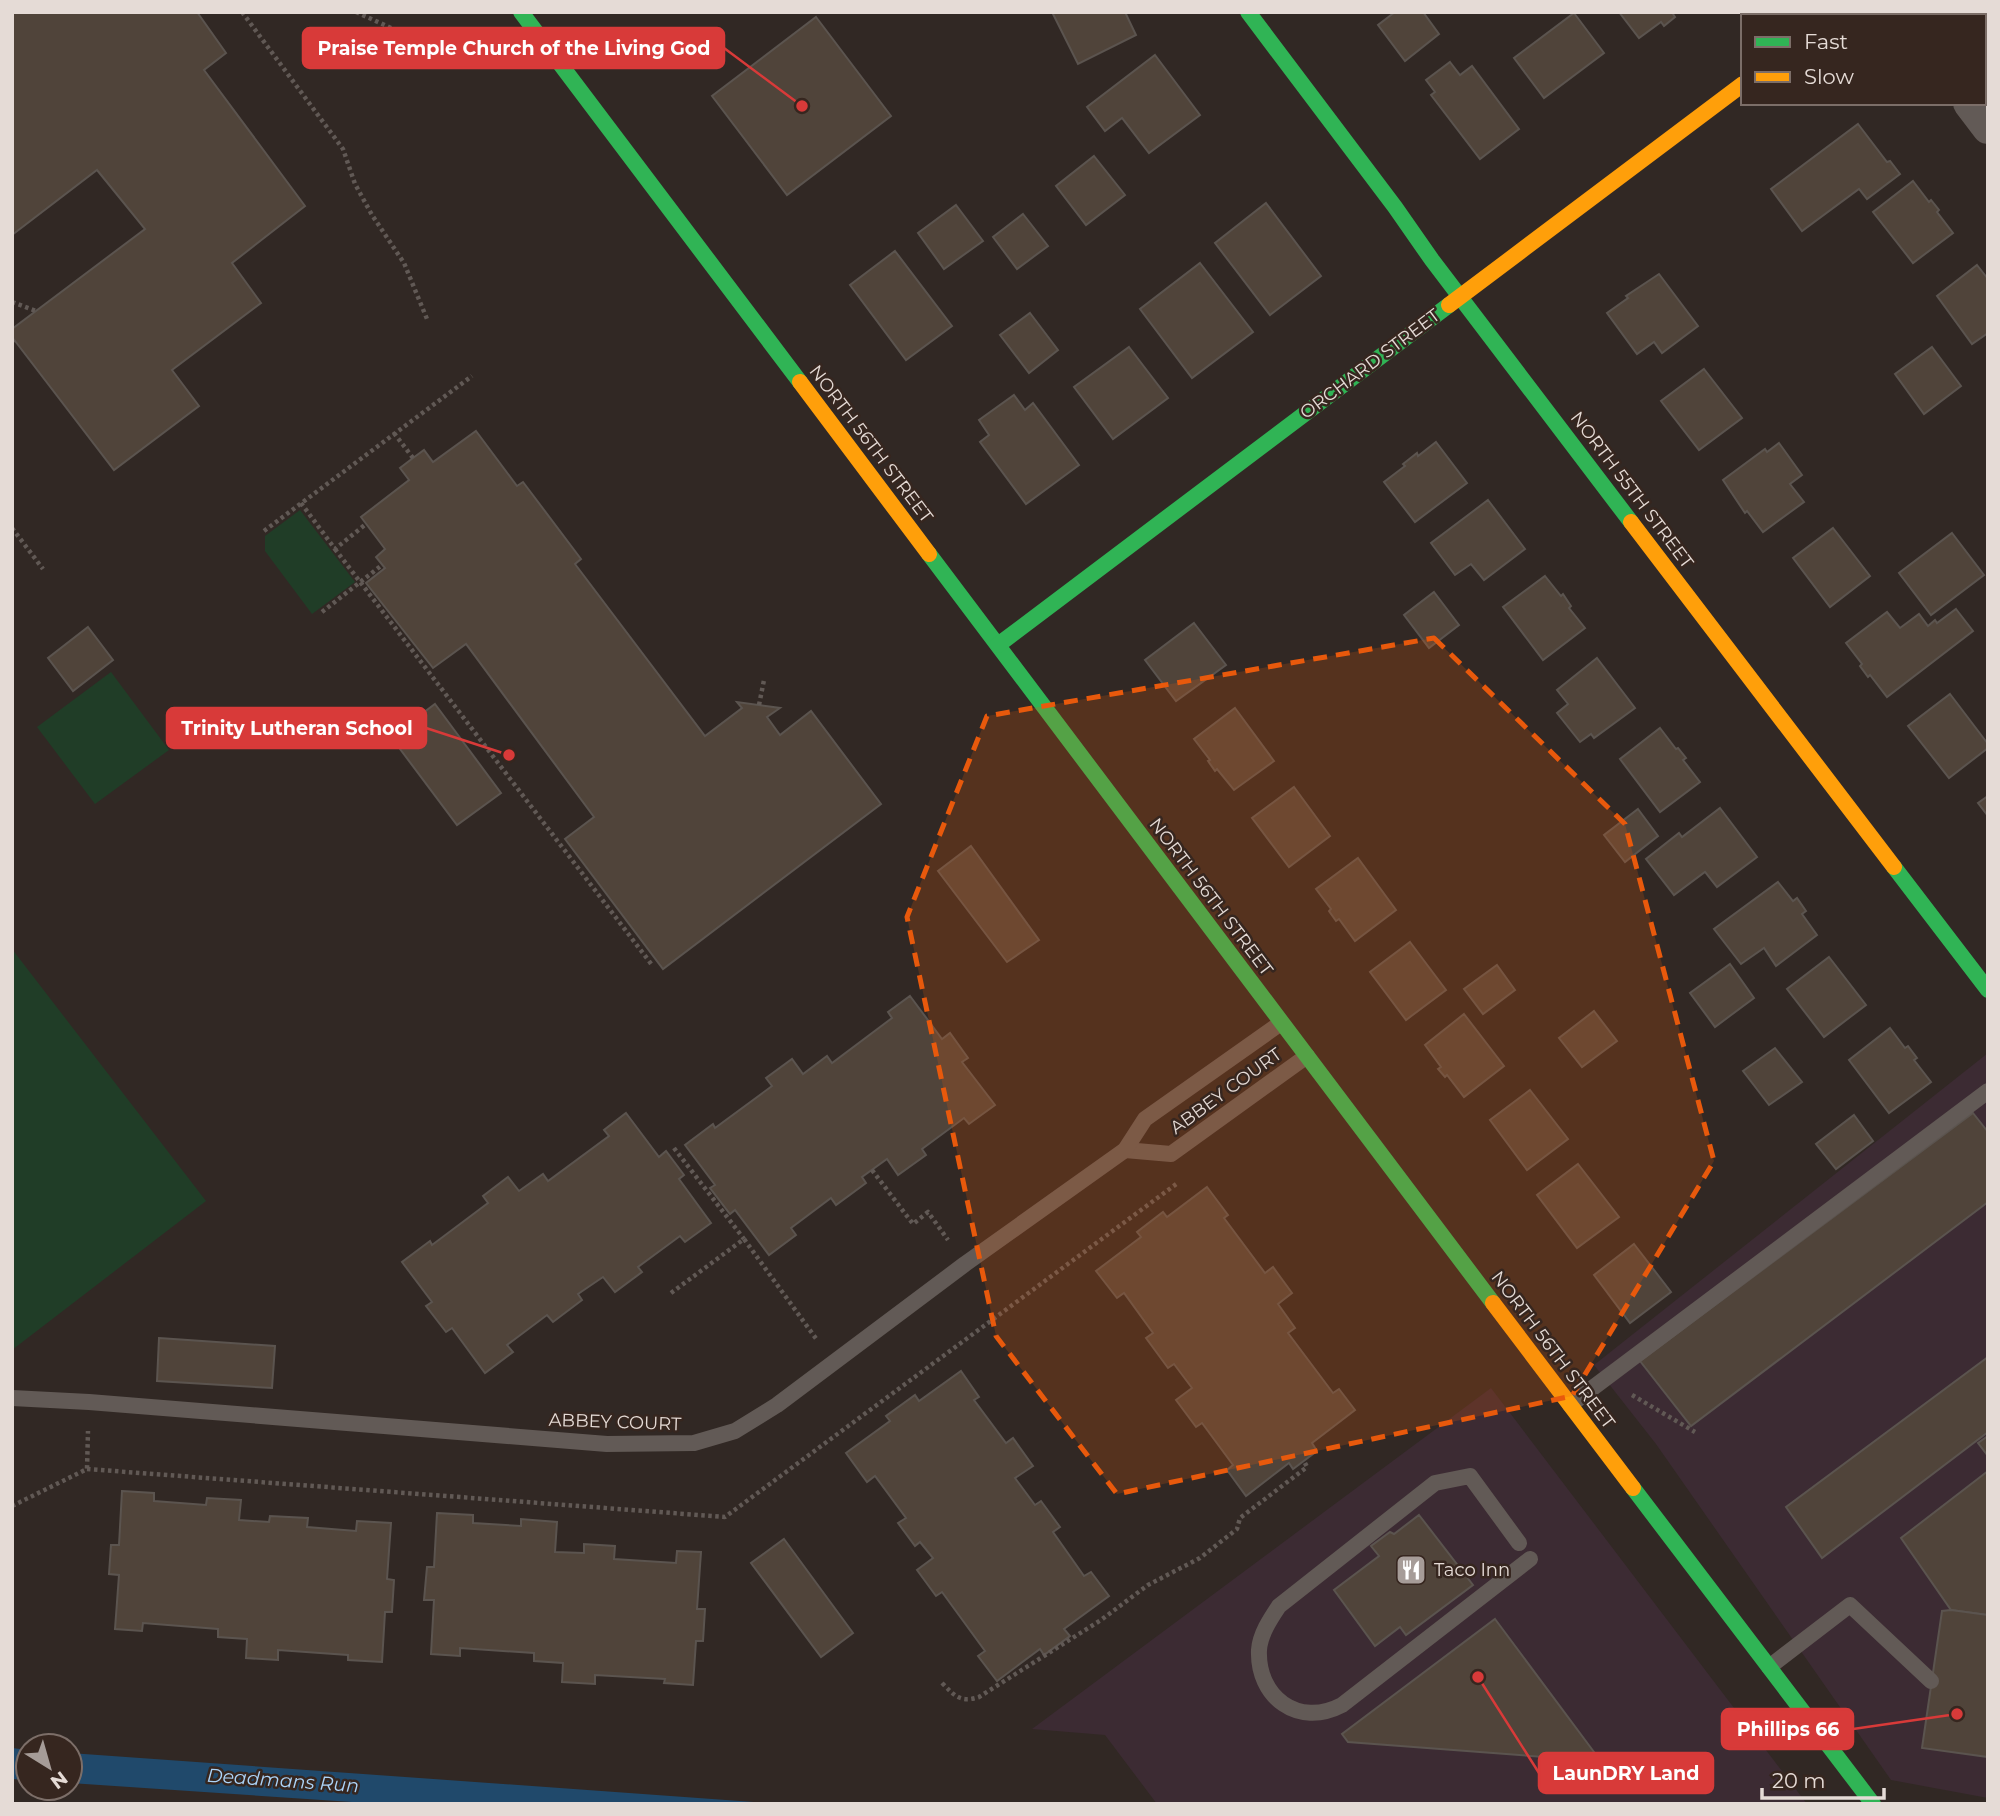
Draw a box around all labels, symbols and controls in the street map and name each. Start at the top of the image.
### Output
legend [1741,14,1986,105]
callout: Praise Temple Church of the Living God [303,28,724,68]
text: Fast [1804,29,1848,54]
text: Praise Temple Church of the Living God [318,37,710,60]
text: Slow [1804,64,1854,89]
street label: ORCHARD STREET [1296,304,1445,424]
street label: NORTH 56TH STREET [805,361,938,528]
street label: NORTH 55TH STREET [1566,407,1699,573]
callout: Trinity Lutheran School [167,708,426,748]
text: Trinity Lutheran School [181,717,413,740]
street label: NORTH 56TH STREET [1145,814,1278,981]
street label: ABBEY COURT [1166,1043,1287,1139]
street label: NORTH 56TH STREET [1487,1267,1620,1434]
street label: ABBEY COURT [548,1409,682,1435]
restaurant icon: Taco Inn [1394,1553,1428,1587]
place label: Taco Inn [1434,1559,1510,1581]
callout: Phillips 66 [1722,1709,1853,1749]
text: Phillips 66 [1737,1718,1839,1741]
north arrow [14,1732,84,1802]
callout: LaunDRY Land [1539,1753,1713,1793]
scale bar [1762,1756,1884,1800]
text: LaunDRY Land [1553,1762,1699,1785]
water label: Deadmans Run [206,1764,360,1797]
text: N [46,1766,72,1794]
text: 20 m [1772,1768,1826,1793]

